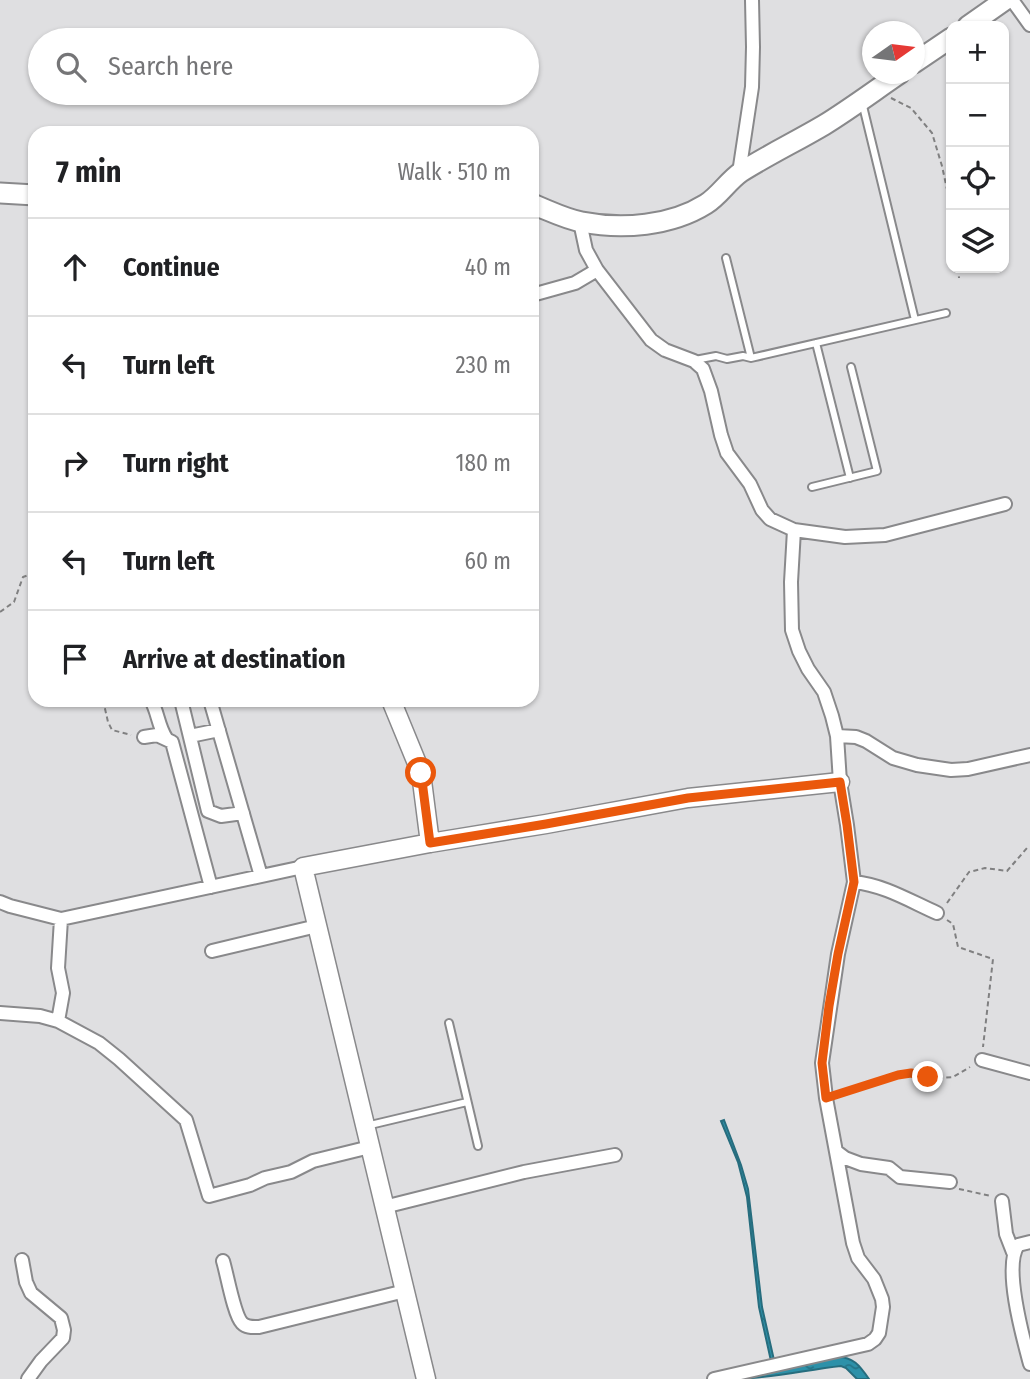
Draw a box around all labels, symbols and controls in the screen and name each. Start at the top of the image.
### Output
north arrow [862,21,925,84]
map controls [946,21,1009,273]
button: + [946,21,1009,84]
search box [28,28,539,105]
icon: search [52,48,90,86]
text: Search here [108,51,233,82]
button: − [946,84,1009,147]
button: locate [946,147,1009,210]
text: 7 min [56,154,121,190]
text: Walk · 510 m [397,158,511,186]
button: layers [946,210,1009,273]
icon: ahead [56,248,94,286]
text: Continue [123,252,220,283]
text: 40 m [465,253,511,281]
icon: left [56,346,94,384]
text: Turn left [123,350,215,381]
text: 230 m [455,351,511,379]
icon: right [56,444,94,482]
text: Turn right [123,448,229,479]
text: 180 m [455,449,511,477]
icon: left [56,542,94,580]
text: Turn left [123,546,215,577]
text: 60 m [465,547,511,575]
icon: arrive [56,640,94,678]
text: Arrive at destination [123,644,346,675]
route start [405,757,436,788]
route end [912,1061,943,1092]

